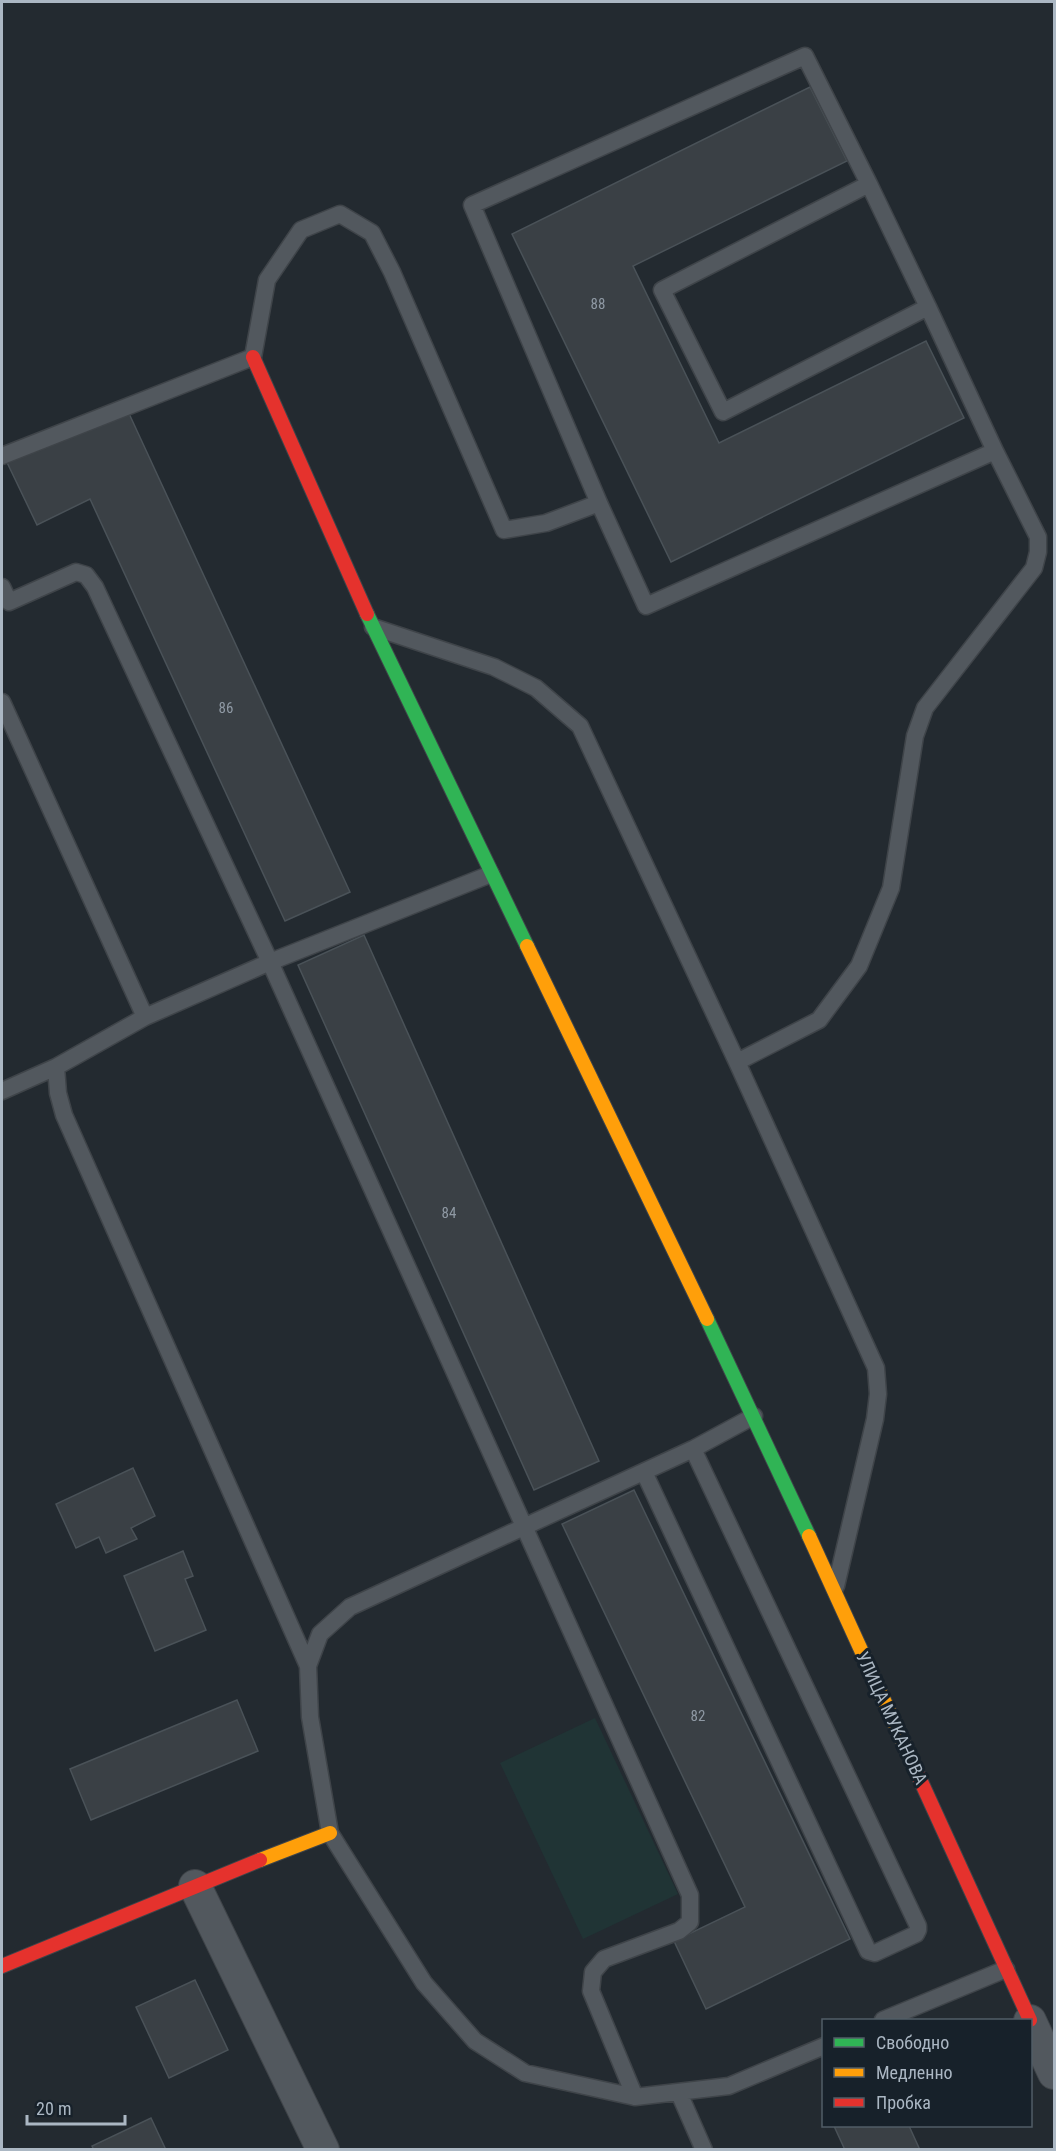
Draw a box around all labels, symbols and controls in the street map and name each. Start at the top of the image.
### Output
house number: 88 [591,295,605,313]
house number: 86 [219,699,233,717]
house number: 84 [442,1204,456,1222]
street label: УЛИЦА МУКАНОВА [852,1648,932,1788]
house number: 82 [691,1707,705,1725]
legend [822,2019,1032,2127]
text: Свободно [876,2032,949,2053]
text: Медленно [876,2062,953,2083]
scale bar [27,2088,124,2126]
text: Пробка [876,2092,931,2113]
text: 20 m [36,2098,71,2119]

